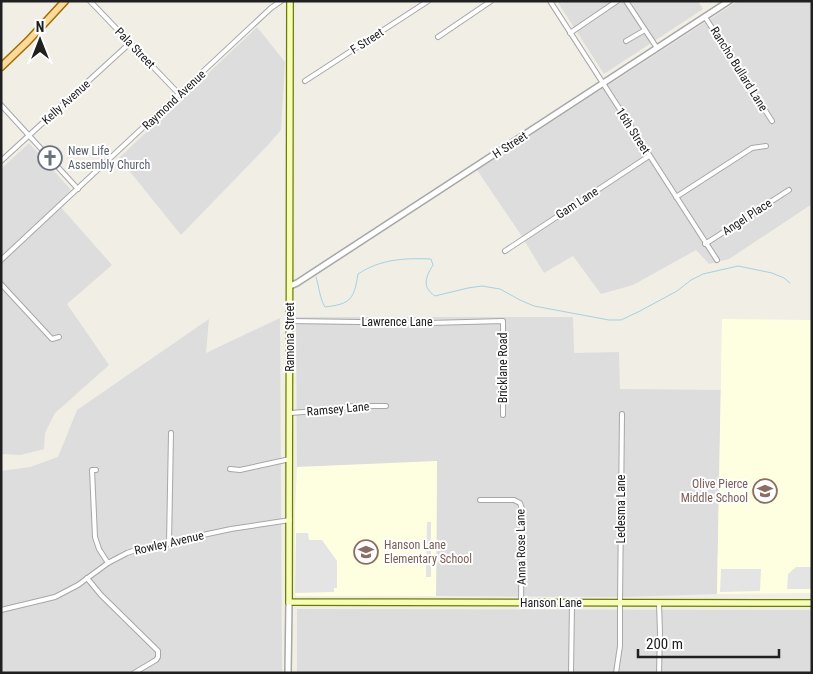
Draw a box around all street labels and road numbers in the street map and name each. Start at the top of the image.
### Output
street label: Rancho Bullard Lane [707,24,771,114]
street label: Pala Street [112,25,158,72]
street label: F Street [348,25,387,57]
street label: Raymond Avenue [140,67,209,133]
street label: Kelly Avenue [39,77,93,127]
street label: 16th Street [613,105,653,157]
street label: H Street [490,128,530,161]
street label: Gam Lane [553,184,601,222]
street label: Angel Place [720,196,775,238]
street label: Ramona Street [283,302,297,372]
street label: Lawrence Lane [361,315,433,329]
street label: Bricklane Road [496,333,510,403]
street label: Ramsey Lane [306,399,370,419]
street label: Ledesma Lane [614,474,628,543]
street label: Anna Rose Lane [513,508,529,585]
street label: Rowley Avenue [133,528,205,558]
street label: Hanson Lane [520,596,582,610]

